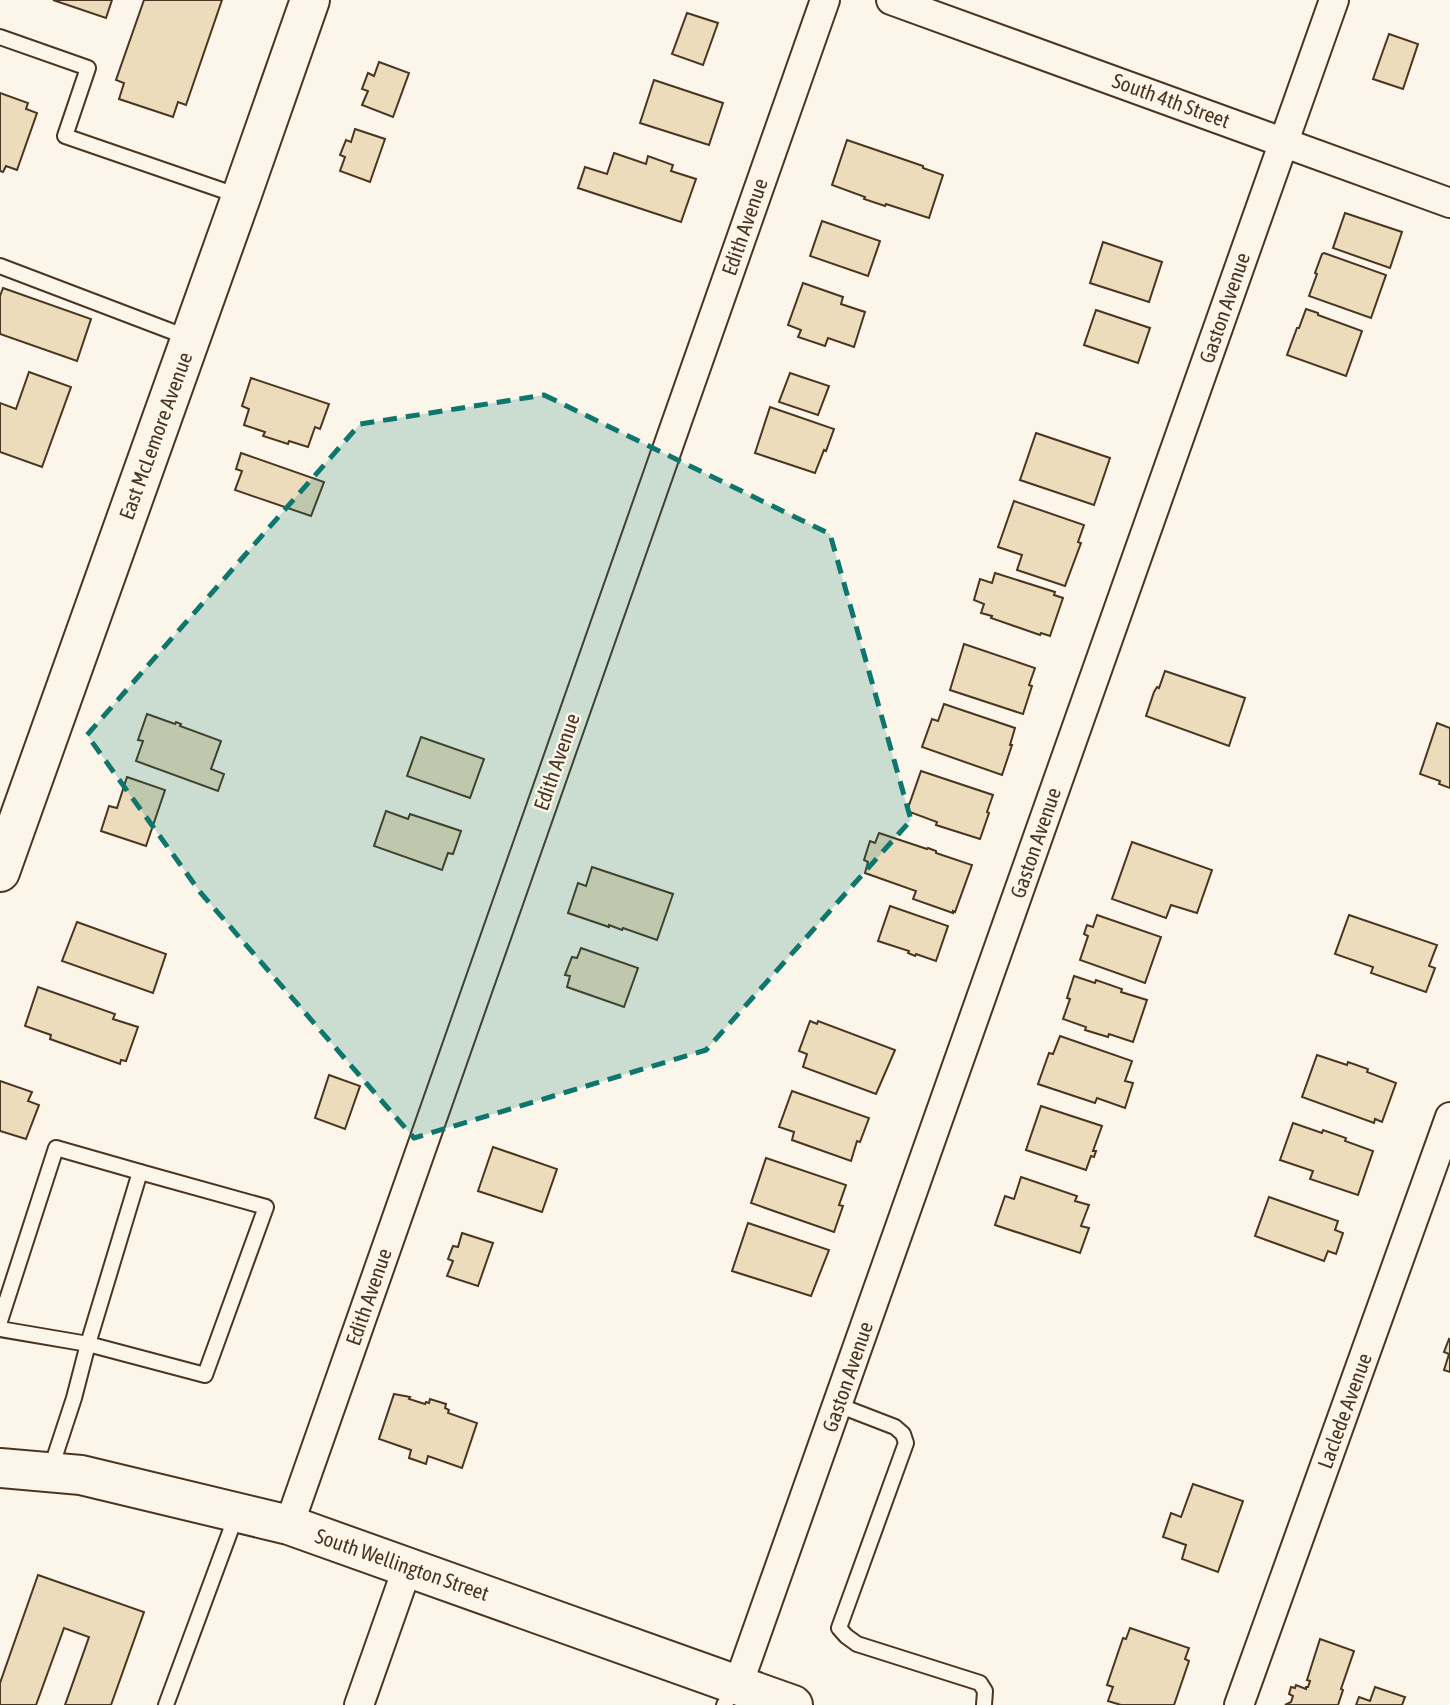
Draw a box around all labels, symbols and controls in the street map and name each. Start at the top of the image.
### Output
street label: South 4th Street [1109,68,1233,132]
street label: Edith Avenue [716,175,772,278]
street label: Gaston Avenue [1194,249,1254,366]
street label: East McLemore Avenue [114,349,196,523]
street label: Edith Avenue [528,710,584,813]
street label: Gaston Avenue [1005,784,1065,901]
street label: Edith Avenue [340,1245,396,1348]
street label: Gaston Avenue [817,1318,877,1435]
street label: Laclede Avenue [1312,1350,1376,1472]
street label: South Wellington Street [312,1523,492,1605]

